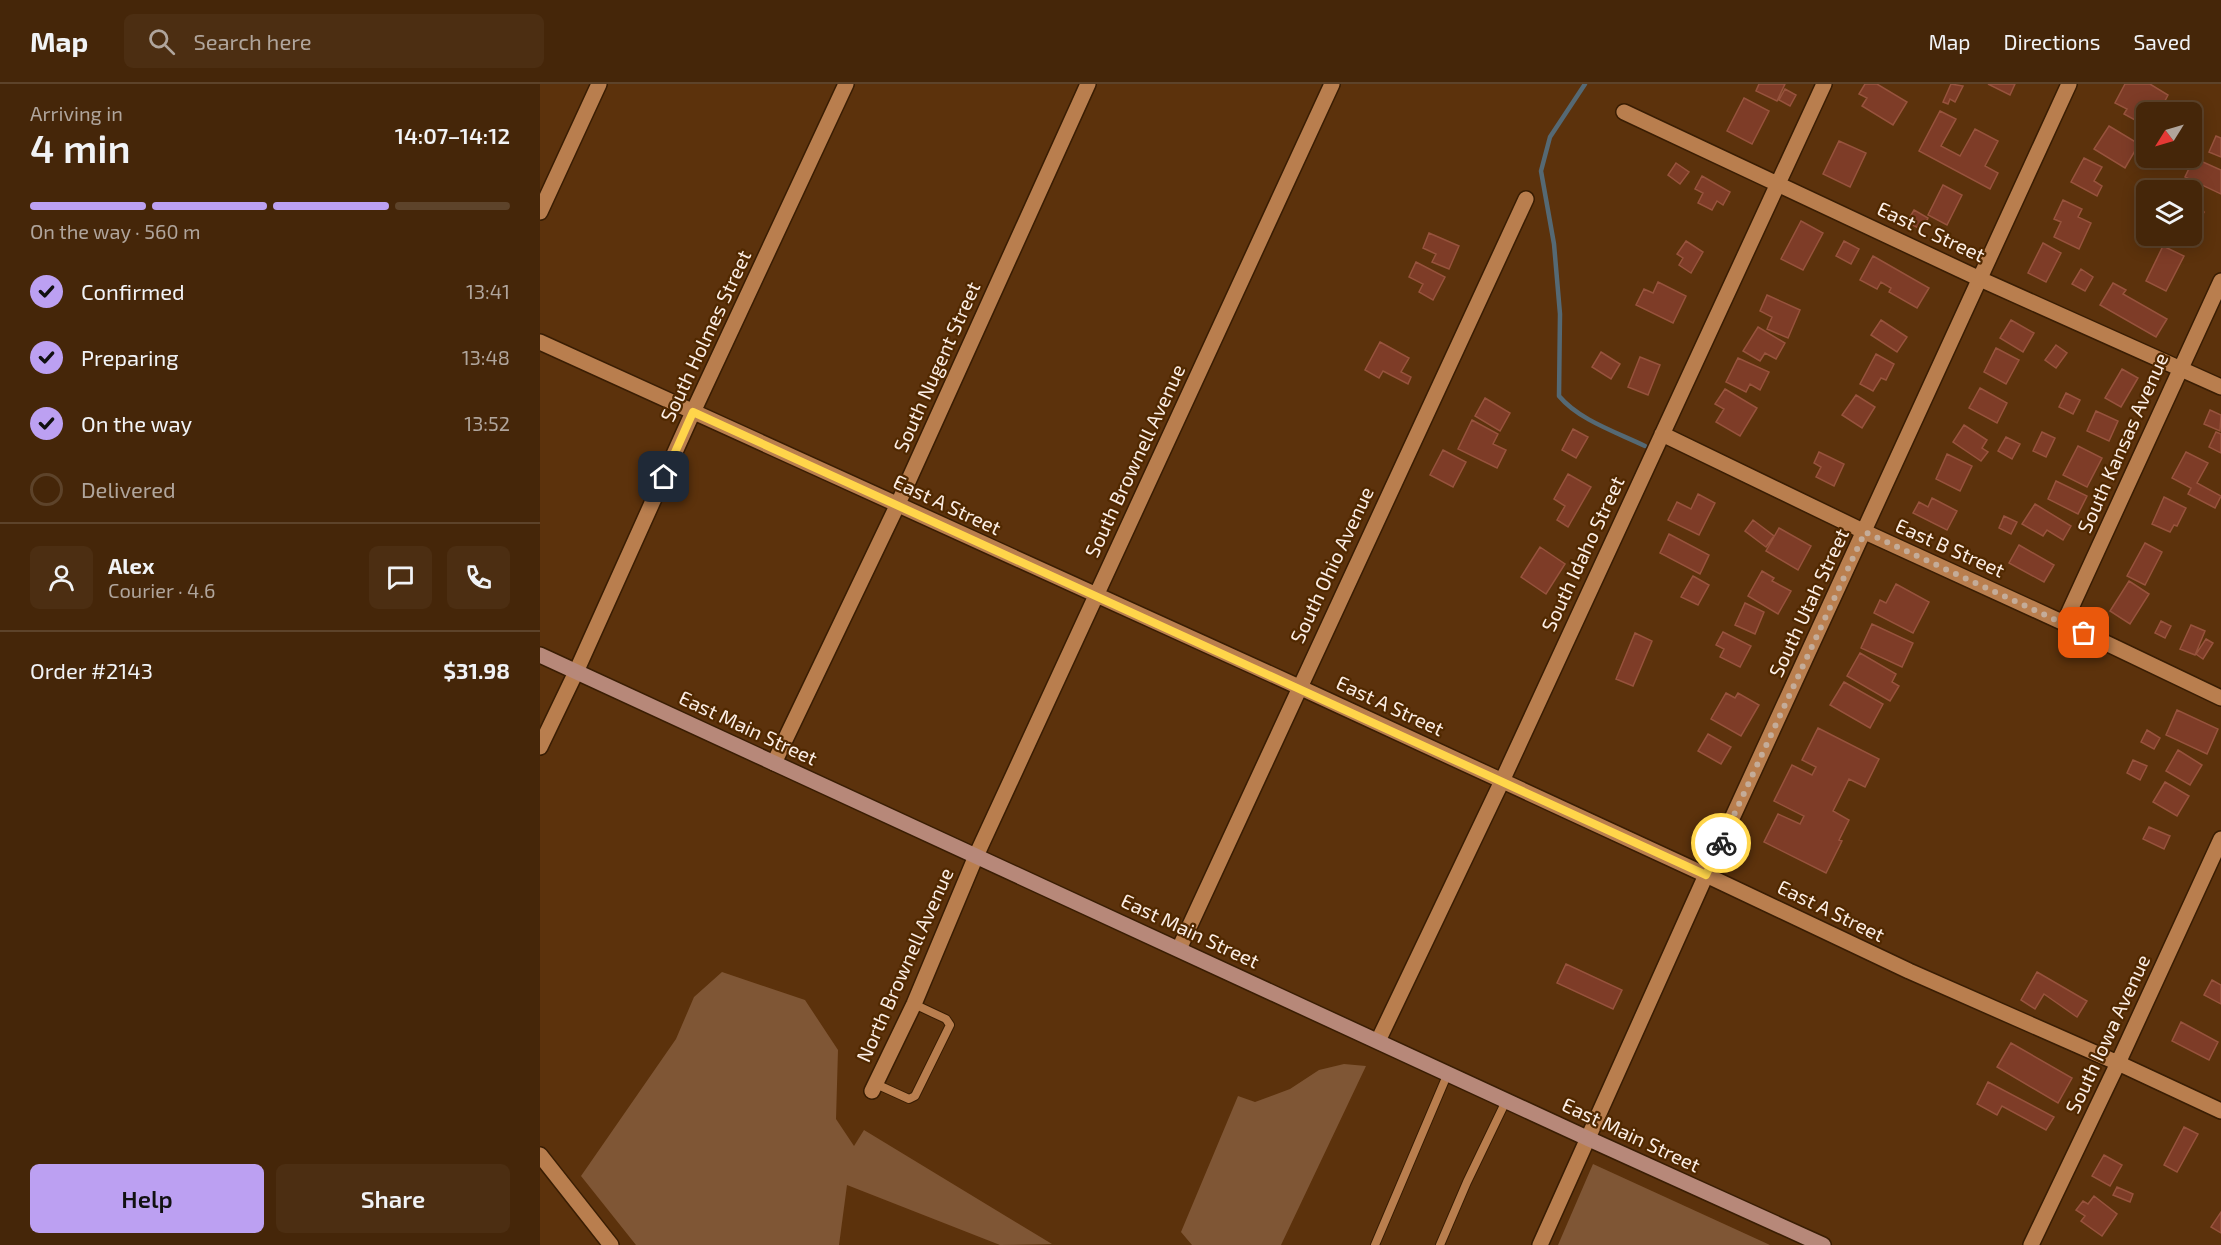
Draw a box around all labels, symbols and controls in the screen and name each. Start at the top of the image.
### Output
search box [124,14,544,68]
text: Map [30,24,88,58]
icon: search [145,25,178,58]
text: Search here [193,28,312,54]
text: Map [1928,29,1971,54]
text: Directions [2004,29,2100,54]
text: Saved [2133,29,2191,54]
text: Arriving in [30,101,123,125]
north arrow [2136,102,2202,168]
map controls [2136,102,2202,246]
text: 14:07–14:12 [395,122,510,148]
text: 4 min [30,124,131,171]
button: layers [2136,180,2202,246]
street label: East C Street [1874,196,1989,267]
text: On the way · 560 m [30,219,201,243]
street label: South Holmes Street [655,246,756,425]
icon: check [30,275,63,308]
street label: South Nugent Street [888,277,985,456]
text: Confirmed [81,278,185,304]
text: 13:41 [466,279,510,303]
icon: check [30,341,63,374]
text: Preparing [81,344,179,370]
text: 13:48 [462,345,510,369]
street label: South Kansas Avenue [2072,349,2173,536]
street label: South Brownell Avenue [1079,360,1189,561]
icon: check [30,407,63,440]
text: On the way [81,410,192,436]
text: 13:52 [464,411,510,435]
pin [638,451,689,502]
icon: home [647,460,680,493]
street label: East A Street [890,469,1005,540]
street label: South Idaho Street [1536,472,1629,635]
text: Delivered [81,476,176,502]
street label: South Ohio Avenue [1284,482,1378,647]
street label: East B Street [1892,512,2009,582]
street label: South Utah Street [1763,524,1853,681]
button: person [30,546,93,609]
button: chat [369,546,432,609]
button: phone [447,546,510,609]
text: Alex [108,552,154,578]
text: Courier · 4.6 [108,578,215,602]
pin [2058,607,2109,658]
icon: bag [2067,616,2100,649]
text: Order #2143 [30,657,153,683]
text: $31.98 [443,657,510,683]
street label: East A Street [1333,670,1448,741]
street label: East Main Street [676,685,822,770]
courier [1691,813,1751,873]
icon: bike [1705,827,1738,860]
street label: North Brownell Avenue [850,864,958,1065]
street label: East A Street [1774,874,1889,946]
street label: East Main Street [1118,888,1264,973]
street label: South Iowa Avenue [2060,950,2154,1117]
street label: East Main Street [1559,1092,1705,1177]
button: Help [30,1164,264,1233]
button: Share [276,1164,510,1233]

